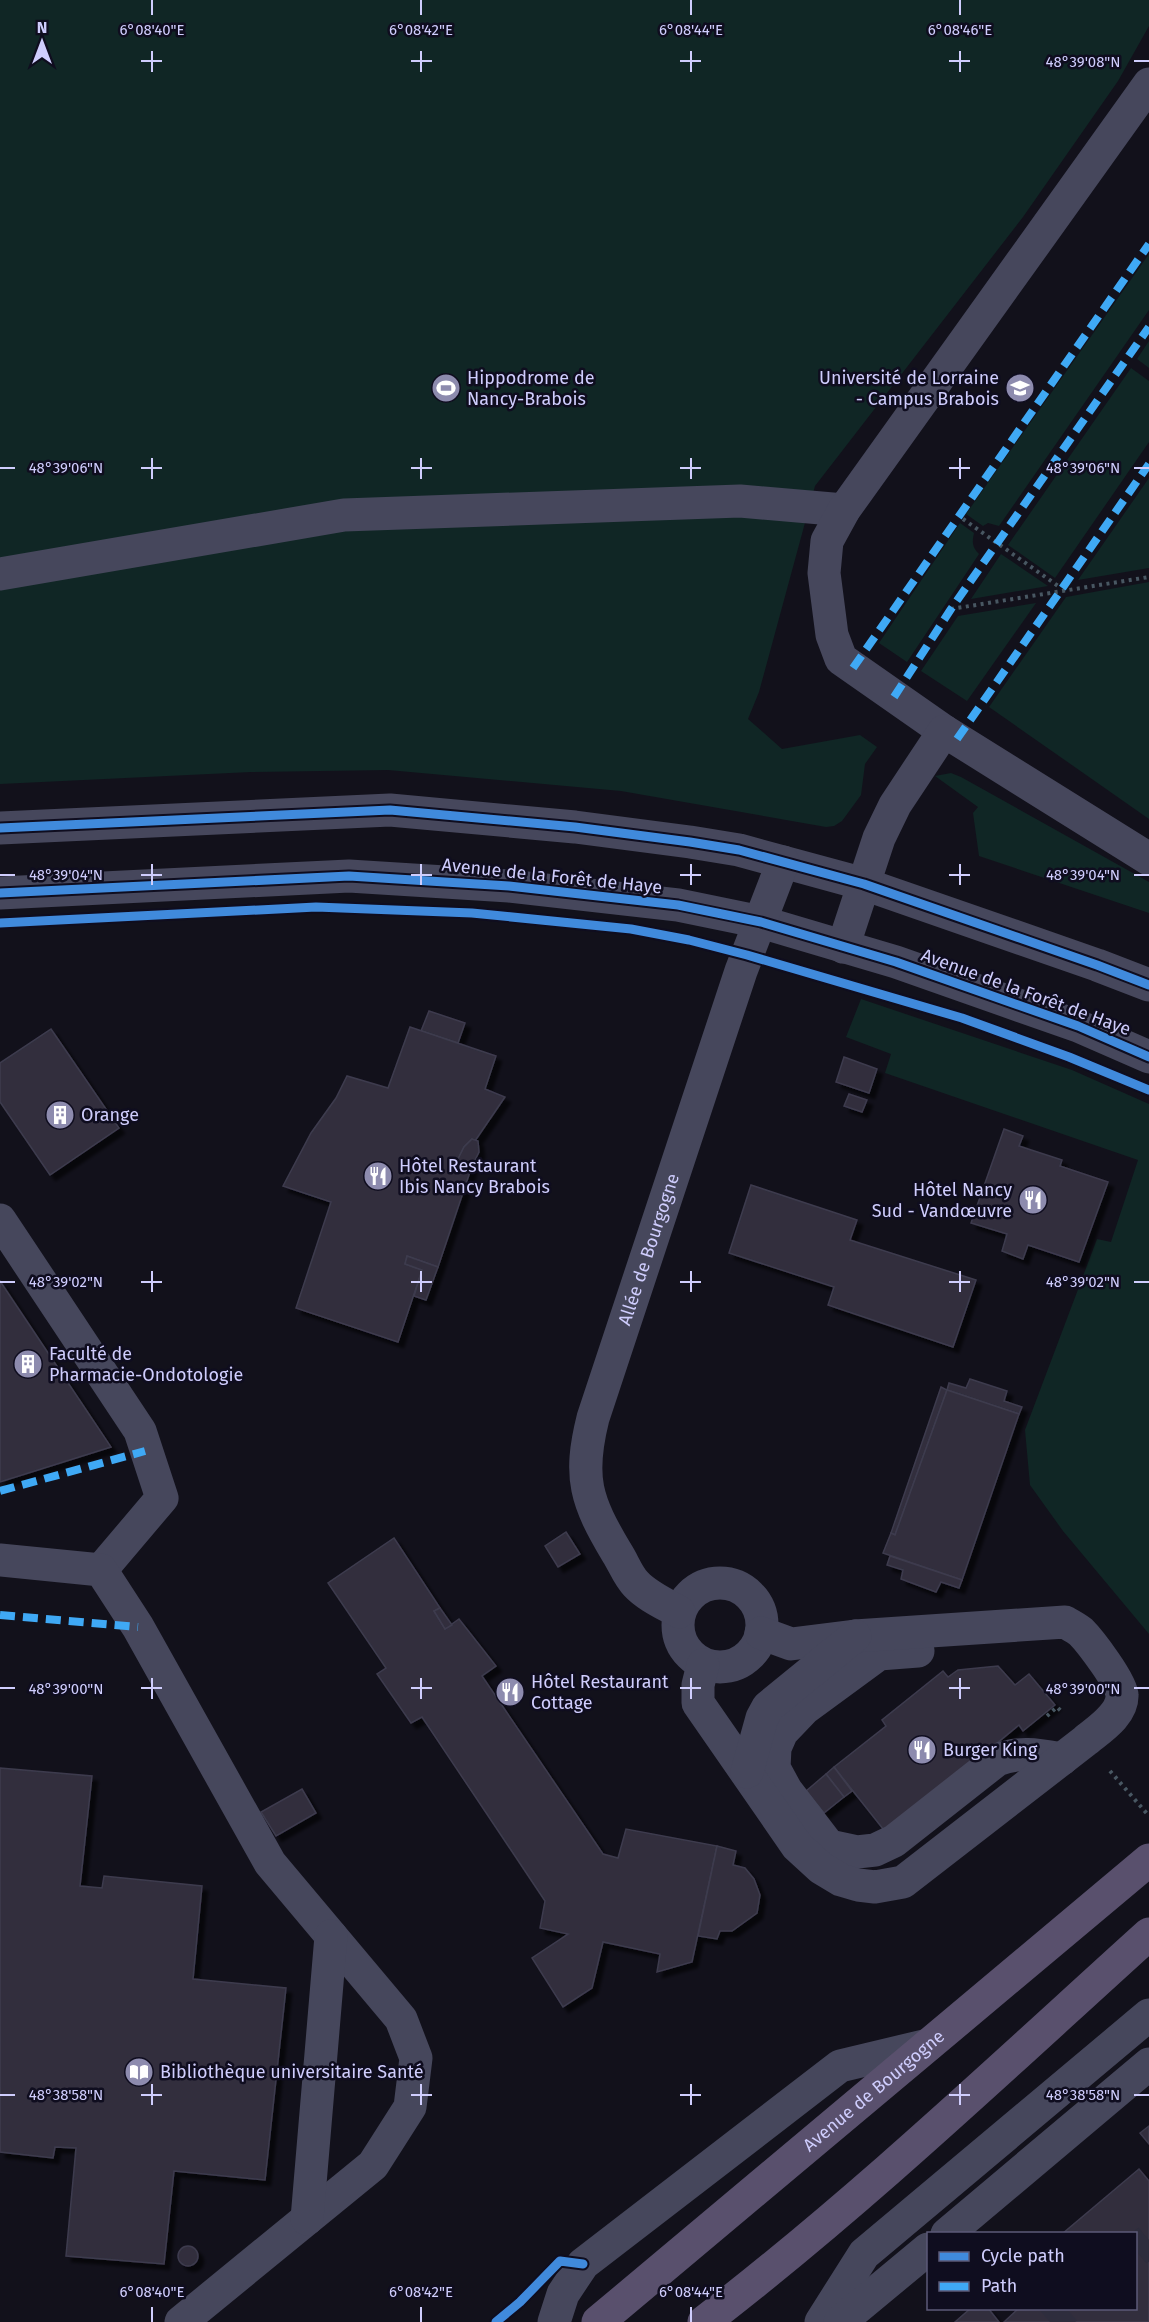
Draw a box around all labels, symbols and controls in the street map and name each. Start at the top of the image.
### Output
north arrow [12,12,72,72]
text: N [37,18,47,37]
text: 6°08'40"E [120,21,185,39]
text: 6°08'42"E [389,21,453,39]
text: 6°08'44"E [659,21,723,39]
text: 6°08'46"E [928,21,992,39]
text: 48°39'08"N [1045,53,1121,71]
place label: Hippodrome de Nancy-Brabois [467,367,594,410]
place label: Université de Lorraine - Campus Brabois [819,367,999,410]
sports icon: Hippodrome de Nancy-Brabois [430,372,462,404]
school or university icon: Université de Lorraine - Campus Brabois [1004,372,1036,404]
text: 48°39'06"N [29,459,103,477]
text: 48°39'06"N [1046,459,1120,477]
street label: Avenue de la Forêt de Haye [441,853,663,899]
text: 48°39'04"N [29,866,103,884]
text: 48°39'04"N [1046,866,1120,884]
street label: Avenue de la Forêt de Haye [918,944,1134,1040]
building icon: Orange [44,1099,76,1131]
place label: Orange [81,1104,139,1126]
place label: Hôtel Restaurant Ibis Nancy Brabois [399,1155,550,1198]
restaurant icon: Hôtel Restaurant Ibis Nancy Brabois [362,1160,394,1192]
street label: Allée de Bourgogne [613,1171,684,1328]
place label: Hôtel Nancy Sud - Vandœuvre [872,1179,1012,1222]
restaurant icon: Hôtel Nancy Sud - Vandœuvre [1017,1184,1049,1216]
text: 48°39'02"N [29,1273,103,1291]
text: 48°39'02"N [1046,1273,1120,1291]
place label: Faculté de Pharmacie-Ondotologie [49,1343,243,1386]
building icon: Faculté de Pharmacie-Ondotologie [12,1348,44,1380]
place label: Hôtel Restaurant Cottage [531,1671,669,1714]
restaurant icon: Hôtel Restaurant Cottage [494,1676,526,1708]
text: 48°39'00"N [28,1680,104,1698]
text: 48°39'00"N [1045,1680,1121,1698]
restaurant icon: Burger King [906,1734,938,1766]
place label: Burger King [943,1739,1038,1761]
street label: Avenue de Bourgogne [799,2025,949,2156]
library icon: Bibliothèque universitaire Santé [123,2056,155,2088]
place label: Bibliothèque universitaire Santé [160,2061,424,2083]
text: 48°38'58"N [29,2086,103,2104]
text: 48°38'58"N [1046,2086,1120,2104]
legend [927,2232,1137,2310]
text: Cycle path [981,2245,1065,2267]
text: Path [981,2275,1017,2297]
text: 6°08'40"E [120,2283,185,2301]
text: 6°08'42"E [389,2283,453,2301]
text: 6°08'44"E [659,2283,723,2301]

